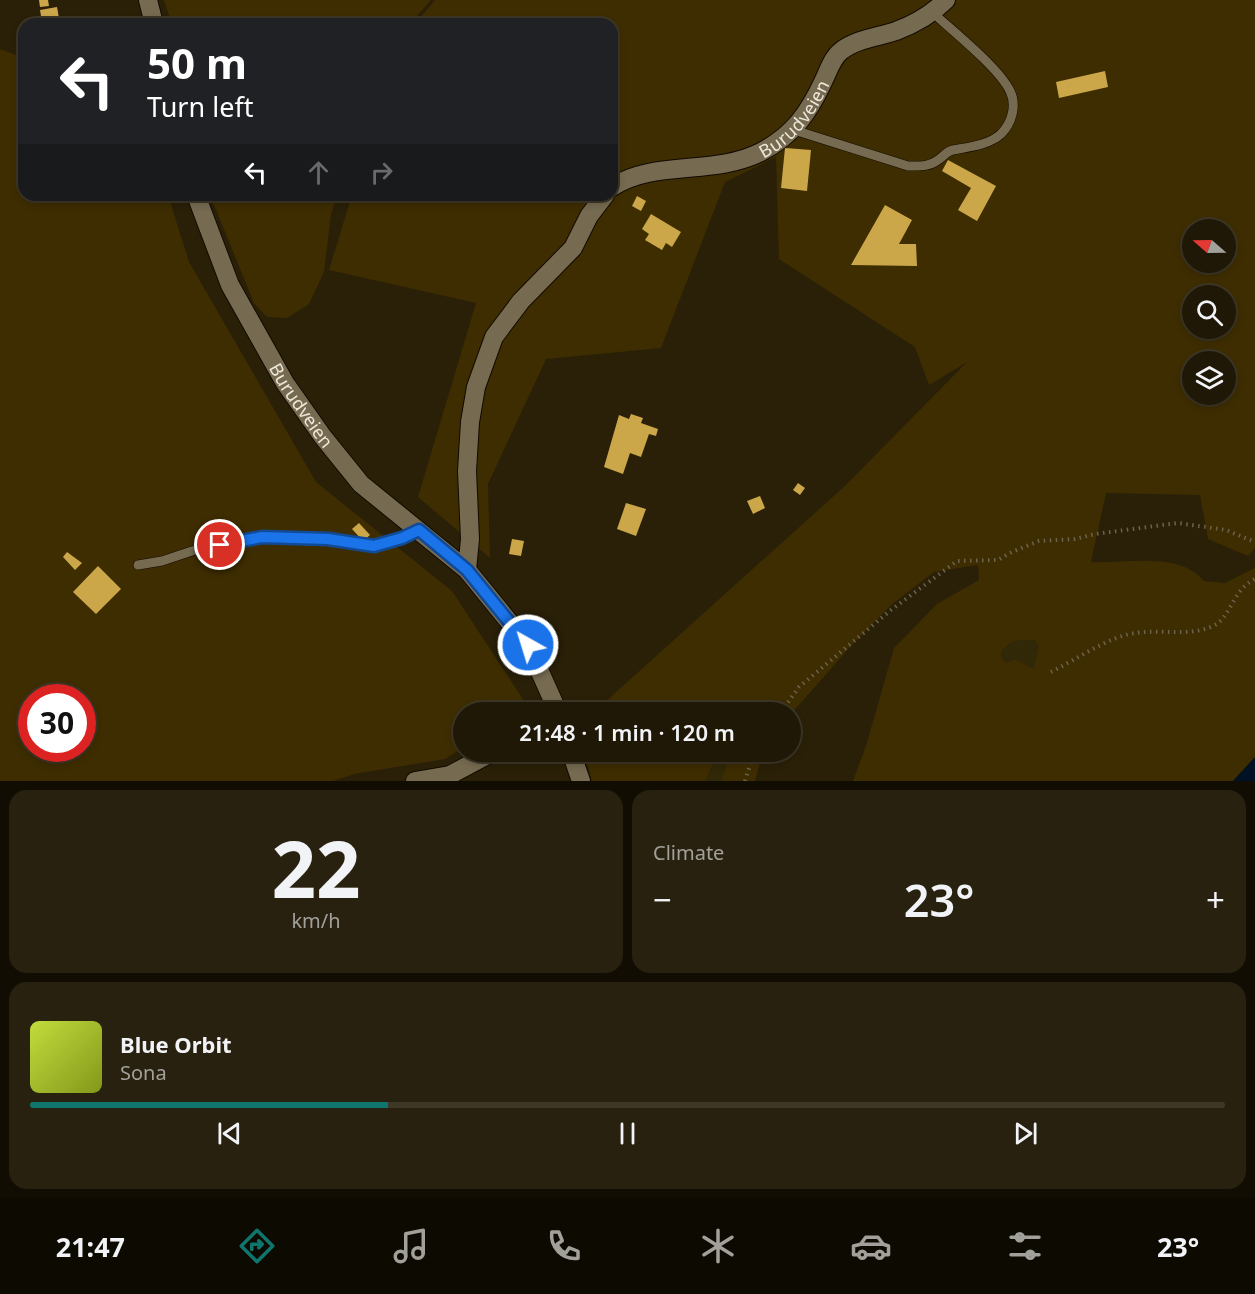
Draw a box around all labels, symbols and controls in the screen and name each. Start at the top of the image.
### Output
text: 50 m [147,34,247,91]
icon: left [48,42,126,120]
street label: Burudveien [754,76,834,163]
text: Turn left [147,88,253,125]
icon: left [239,156,272,189]
icon: ahead [302,156,335,189]
icon: right [365,156,398,189]
north arrow [1182,219,1236,273]
map controls [1182,219,1236,405]
button: search [1182,285,1236,339]
button: layers [1182,351,1236,405]
street label: Burudveien [264,358,339,453]
pin [194,519,245,570]
icon: arrive [203,528,236,561]
position arrow [496,613,560,677]
speed limit sign: 30 [18,684,96,762]
text: 21:48 · 1 min · 120 m [519,717,735,747]
text: 22 [271,815,361,921]
text: Climate [653,839,724,866]
text: 23° [904,869,974,930]
text: − [653,877,672,922]
text: + [1206,877,1225,922]
text: km/h [291,907,341,934]
text: Blue Orbit [120,1029,232,1059]
text: Sona [120,1059,167,1086]
icon: previous [213,1117,246,1150]
icon: pause [611,1117,644,1150]
icon: next [1009,1117,1042,1150]
icon: directions [236,1225,278,1267]
icon: music [390,1225,432,1267]
icon: phone [543,1225,585,1267]
icon: climate [697,1225,739,1267]
icon: car [850,1225,892,1267]
icon: filters [1004,1225,1046,1267]
text: 21:47 [56,1228,125,1265]
text: 23° [1157,1228,1199,1265]

